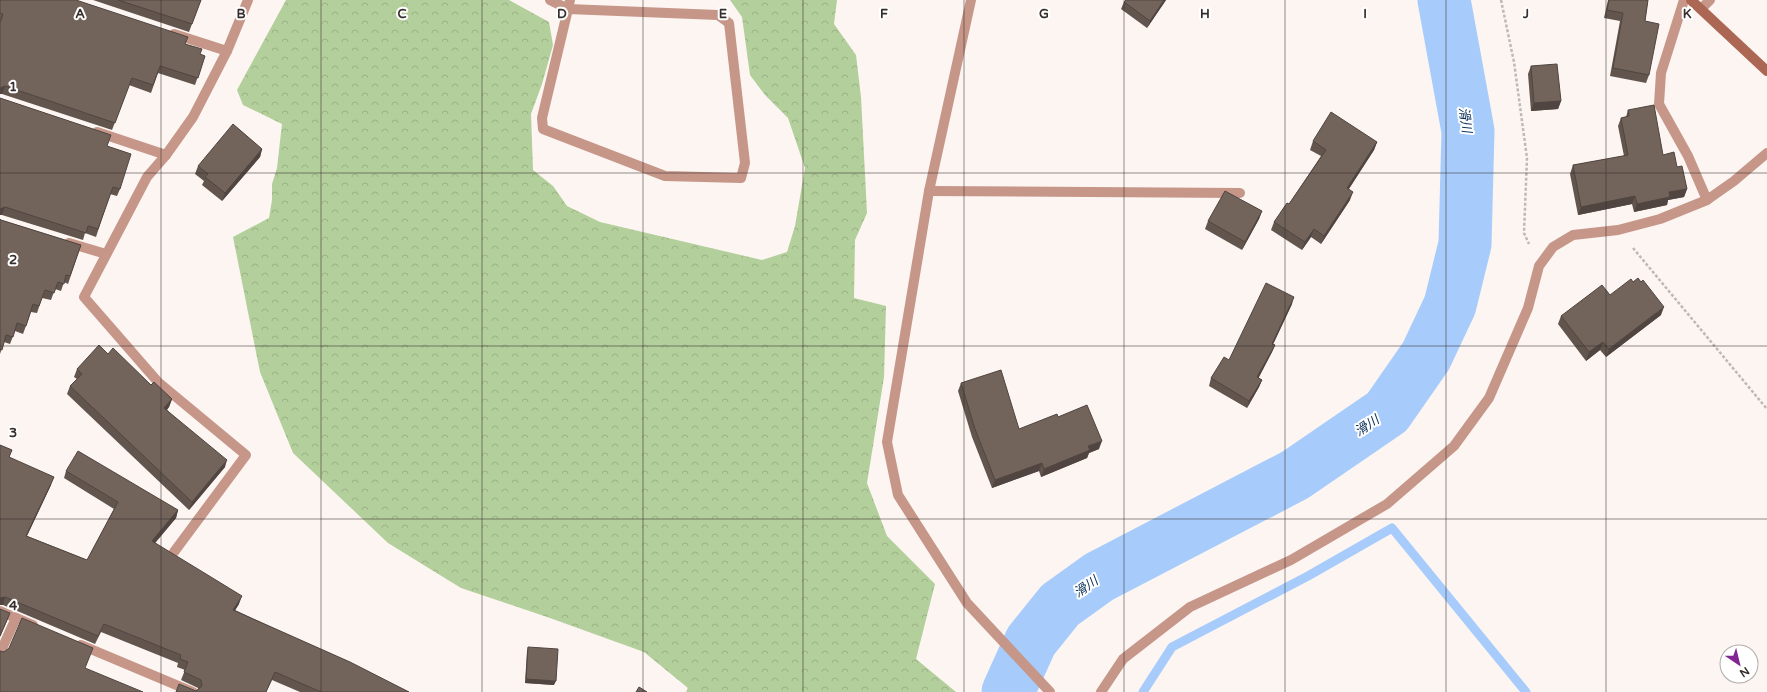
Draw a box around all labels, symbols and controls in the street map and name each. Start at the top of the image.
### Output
text: A [75,6,85,22]
text: B [236,6,246,22]
text: C [397,6,407,22]
text: D [557,6,567,22]
text: E [719,6,727,22]
text: F [880,6,888,22]
text: G [1039,6,1049,22]
text: H [1200,6,1210,22]
text: I [1363,6,1367,22]
text: J [1522,6,1529,22]
text: K [1683,6,1692,22]
text: 1 [9,79,17,95]
water label: 滑川 [1455,106,1475,136]
text: 2 [9,252,17,268]
water label: 滑川 [1352,411,1384,440]
text: 3 [9,425,17,441]
water label: 滑川 [1071,572,1103,601]
text: 4 [9,598,18,614]
north arrow [1719,644,1759,684]
text: N [1737,664,1752,680]

